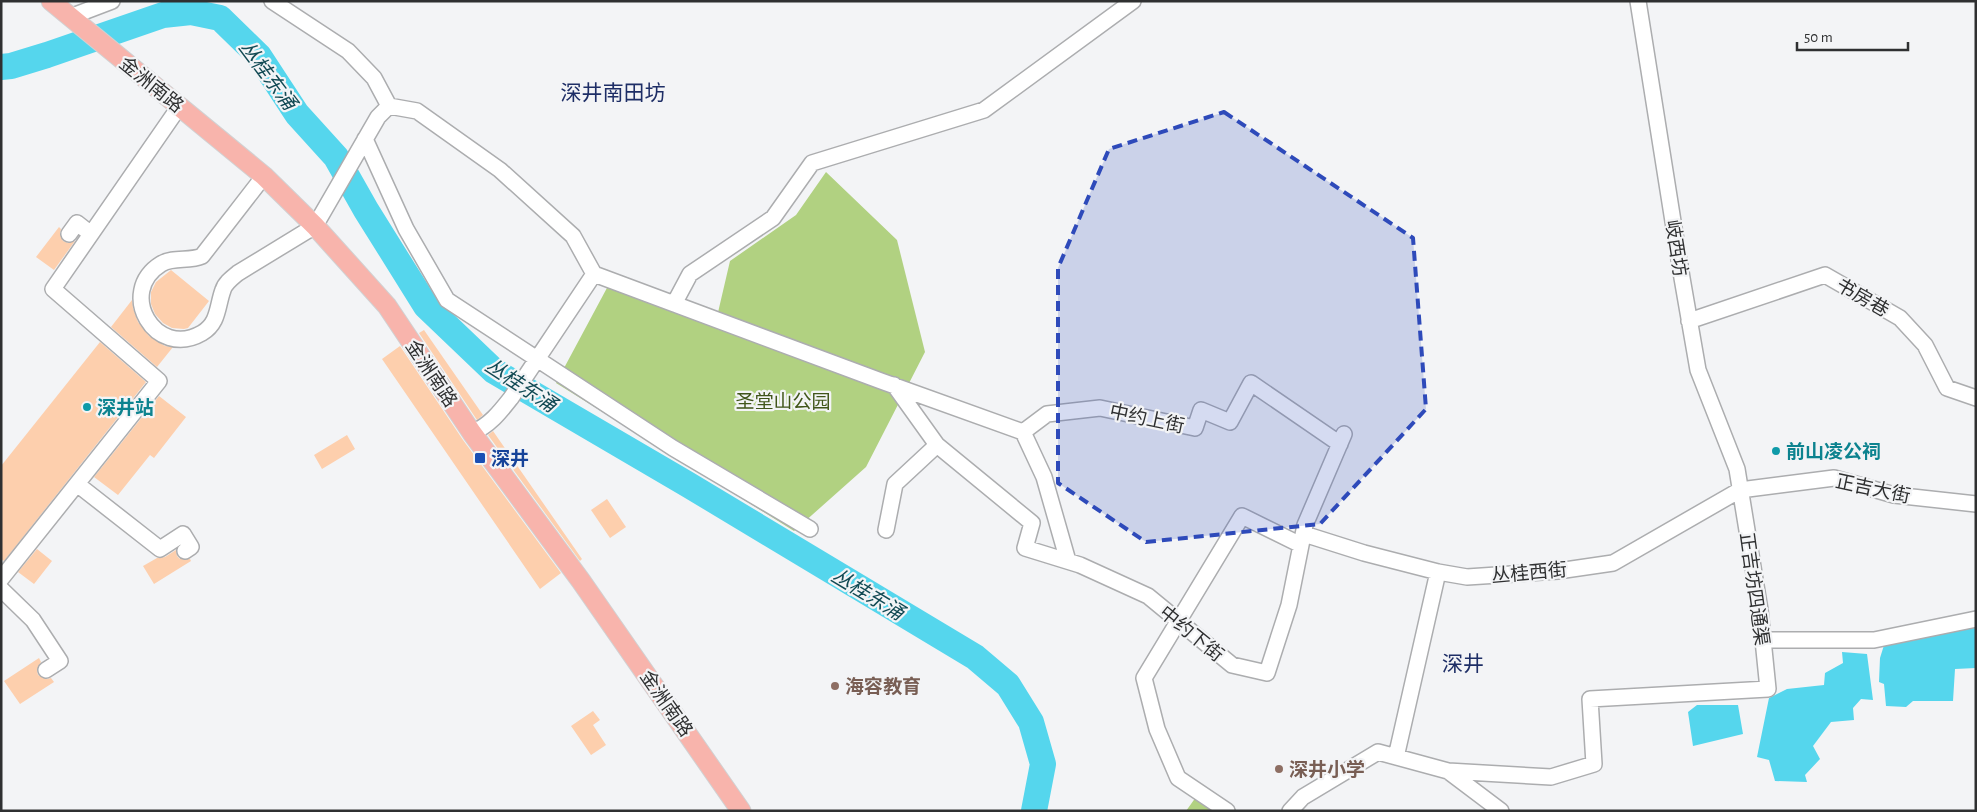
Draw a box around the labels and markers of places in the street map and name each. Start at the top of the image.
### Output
place label: 深井站 [97,397,154,418]
marker: 深井站 [81,401,93,413]
place label: 前山凌公祠 [1786,442,1881,462]
marker: 前山凌公祠 [1770,445,1782,457]
place label: 深井 [491,448,529,469]
marker: 深井 [473,451,487,465]
place label: 海容教育 [845,676,921,697]
marker: 海容教育 [829,680,841,692]
place label: 深井小学 [1289,759,1365,780]
marker: 深井小学 [1273,763,1285,775]

